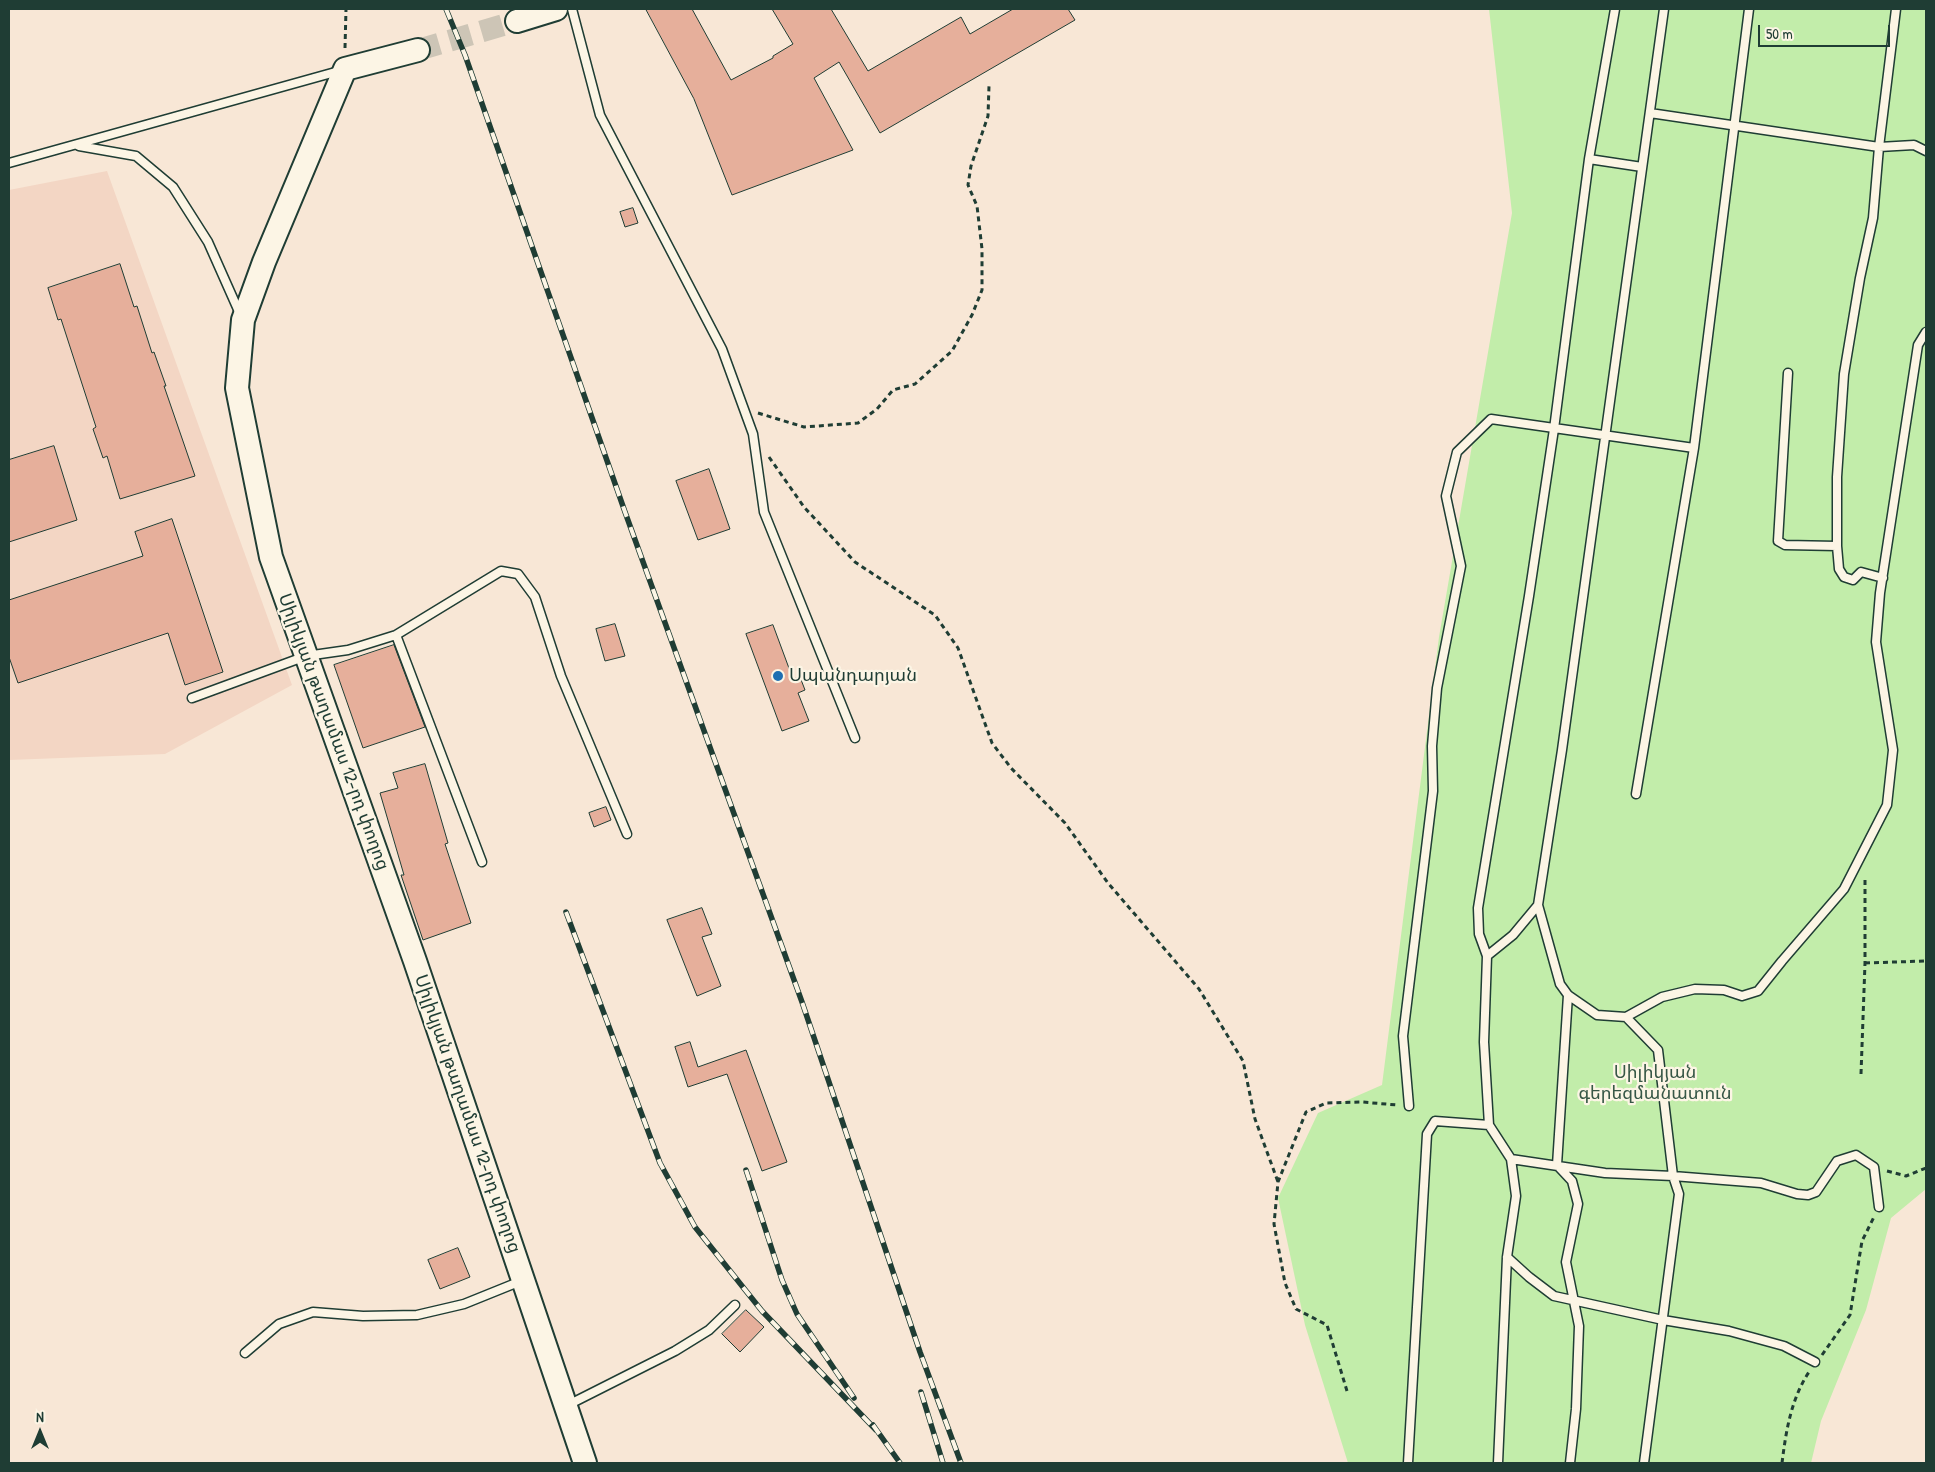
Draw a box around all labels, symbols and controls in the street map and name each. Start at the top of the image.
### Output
scale bar [1760,15,1892,47]
text: 50 m [1766,23,1793,44]
street label: Սիլիկյան թաղամաս 12-րդ փողոց [273,591,393,873]
place label: Սպանդարյան [789,665,917,687]
marker: Սպանդարյան [771,669,785,683]
street label: Սիլիկյան թաղամաս 12-րդ փողոց [409,972,525,1256]
park label: Սիլիկյան գերեզմանատուն [1578,1062,1732,1104]
north arrow [15,1407,65,1457]
text: N [36,1407,44,1426]

